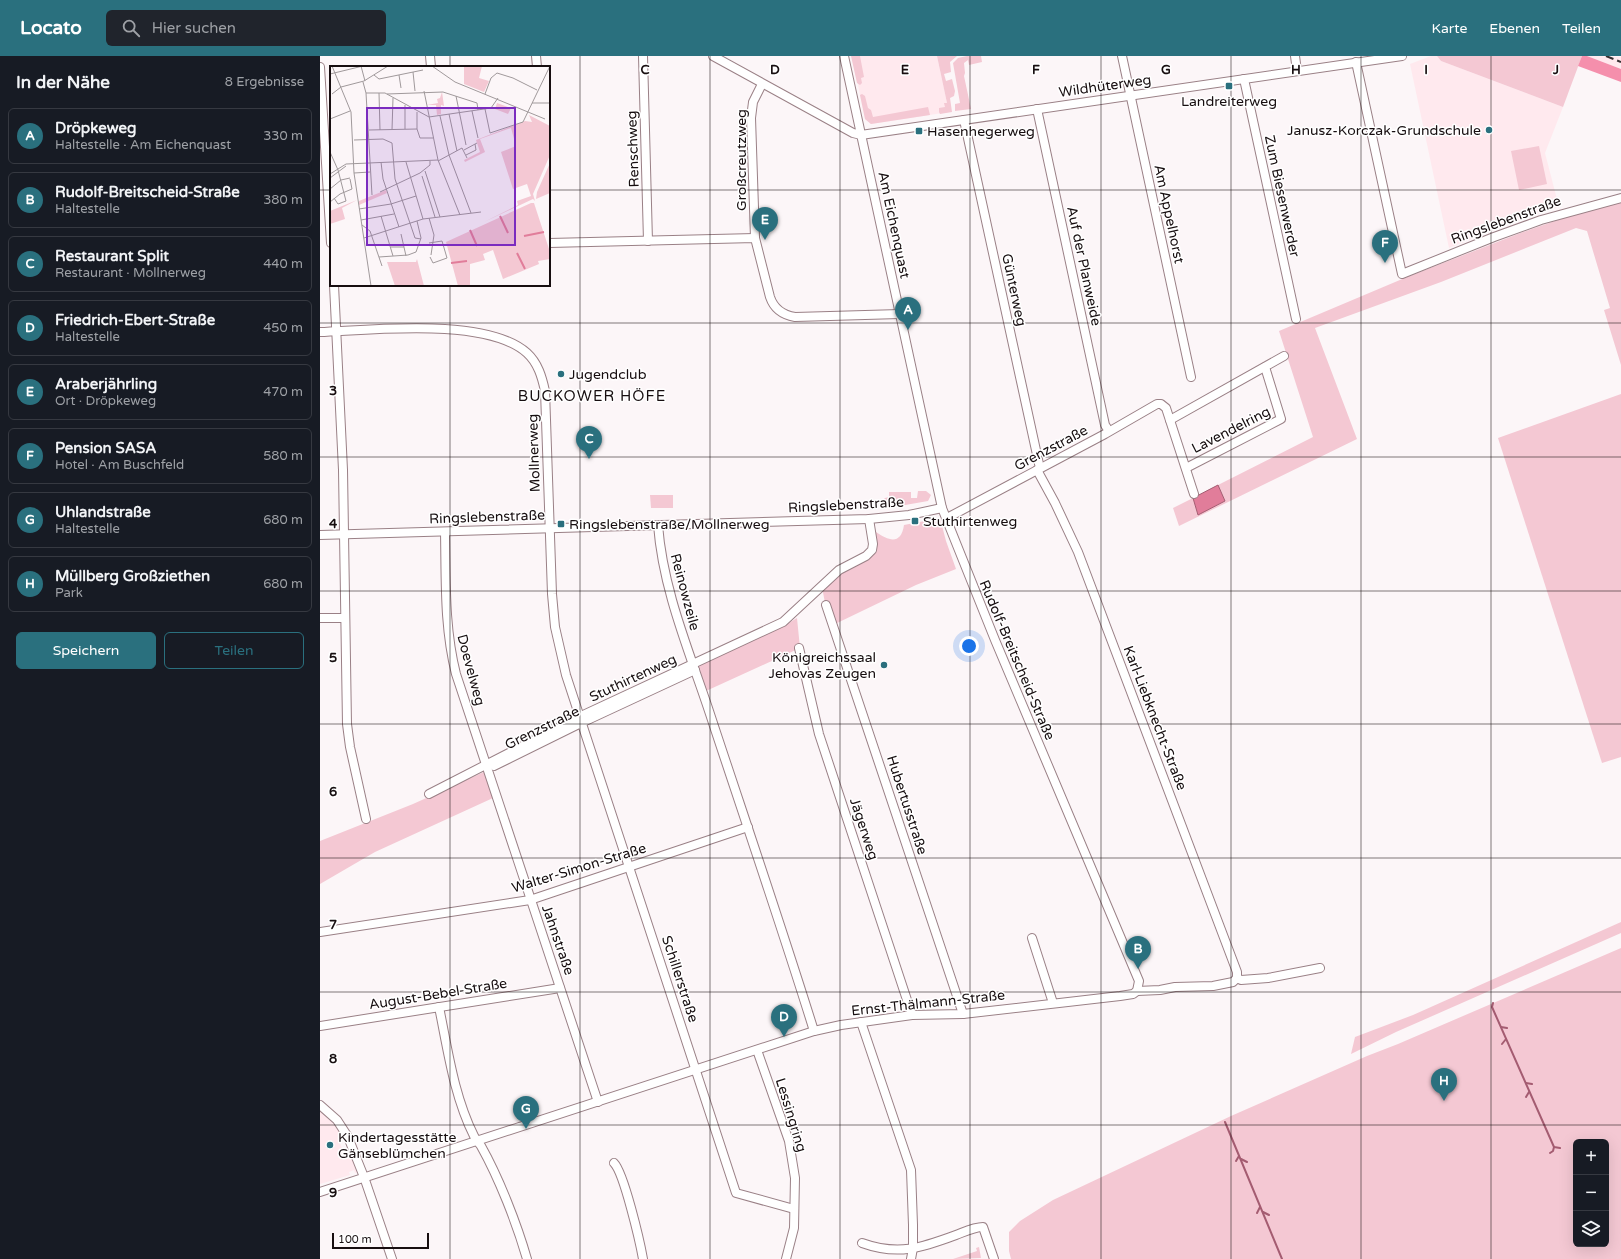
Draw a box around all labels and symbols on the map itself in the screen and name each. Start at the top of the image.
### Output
text: C [640,62,650,78]
text: D [770,62,780,78]
text: E [901,62,909,78]
text: F [1032,62,1040,78]
text: G [1161,62,1171,78]
text: H [1291,62,1301,78]
text: I [1424,62,1428,78]
text: J [1552,62,1559,78]
inset map [330,66,550,286]
street label: Wildhüterweg [1058,71,1152,101]
marker: Landreiterweg [1224,81,1234,91]
place label: Landreiterweg [1181,93,1277,110]
street label: Großcreutzweg [733,109,750,211]
street label: Renschweg [623,110,643,188]
place label: Janusz-Korczak-Grundschule [1287,122,1481,139]
place label: Hasenhegerweg [927,123,1035,140]
marker: Janusz-Korczak-Grundschule [1484,125,1494,135]
marker: Hasenhegerweg [914,126,924,136]
street label: Zum Biesenwerder [1261,133,1303,259]
street label: Am Appelhorst [1150,163,1188,266]
street label: Am Eichenquast [874,170,914,281]
street label: Ringslebenstraße [1449,192,1563,248]
street label: Auf der Planweide [1063,205,1105,327]
pin: E [752,207,778,240]
pin: F [1372,230,1398,263]
street label: Günterweg [998,252,1030,328]
pin: A [895,297,921,330]
place label: Jugendclub [569,366,647,383]
marker: Jugendclub [556,369,566,379]
text: 3 [329,383,337,399]
district label: BUCKOWER HÖFE [518,387,666,405]
street label: Lavendelring [1189,403,1273,457]
street label: Mollnerweg [524,414,544,492]
street label: Grenzstraße [1011,421,1091,474]
pin: C [576,426,602,459]
street label: Ringslebenstraße [788,493,904,517]
street label: Ringslebenstraße [429,506,545,528]
place label: Stuthirtenweg [923,513,1017,530]
text: 4 [329,516,338,532]
place label: Ringslebenstraße/Mollnerweg [569,516,769,533]
marker: Stuthirtenweg [910,516,920,526]
marker: Ringslebenstraße/Mollnerweg [556,519,566,529]
street label: Reinowzeile [667,552,703,633]
street label: Rudolf-Breitscheid-Straße [976,577,1059,743]
street label: Doevelweg [453,632,489,708]
your location [959,636,979,656]
street label: Karl-Liebknecht-Straße [1120,643,1190,793]
place label: Königreichssaal Jehovas Zeugen [768,649,876,682]
text: 5 [329,650,337,666]
street label: Stuthirtenweg [587,650,679,706]
marker: Königreichssaal Jehovas Zeugen [879,660,889,670]
street label: Grenzstraße [502,703,582,753]
street label: Hubertusstraße [883,753,931,857]
text: 6 [329,784,337,800]
street label: Jägerweg [846,796,882,862]
street label: Walter-Simon-Straße [510,839,648,897]
street label: Jahnstraße [538,903,578,977]
text: 7 [329,917,337,933]
street label: Schillerstraße [658,934,702,1025]
pin: B [1125,936,1151,969]
street label: August-Bebel-Straße [368,975,508,1013]
street label: Ernst-Thälmann-Straße [850,986,1006,1020]
pin: D [771,1004,797,1037]
text: 8 [329,1051,337,1067]
pin: H [1431,1068,1457,1101]
street label: Lessingring [772,1076,810,1154]
pin: G [513,1096,539,1129]
place label: Kindertagesstätte Gänseblümchen [338,1129,457,1162]
marker: Kindertagesstätte Gänseblümchen [325,1140,335,1150]
text: 9 [329,1185,337,1201]
scale bar [332,1231,429,1250]

